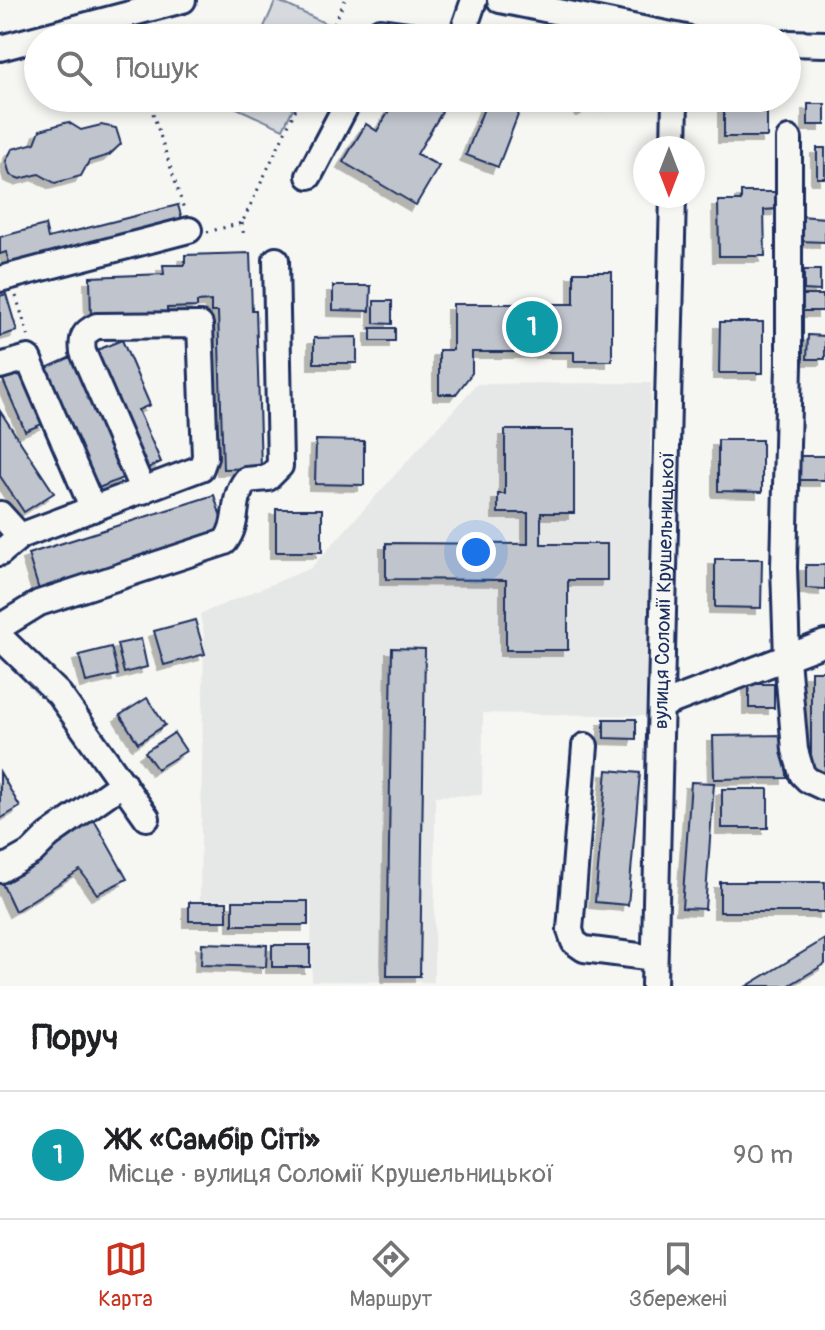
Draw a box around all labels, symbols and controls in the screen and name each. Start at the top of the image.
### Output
search box [24,24,801,112]
icon: search [52,46,96,90]
text: Пошук [116,50,200,87]
north arrow [633,136,705,208]
pin: 1 [506,297,558,357]
street label: вулиця Соломії Крушельницької [648,451,680,729]
your location [456,532,496,572]
text: Поруч [32,1017,118,1060]
text: ЖК «Самбір Сіті» [108,1121,320,1158]
text: 1 [53,1139,63,1171]
text: 90 m [733,1139,793,1171]
text: Місце · вулиця Соломії Крушельницької [108,1158,555,1190]
tab: Карта [98,1237,153,1313]
tab: Маршрут [349,1237,432,1313]
tab: Збережені [629,1237,727,1313]

